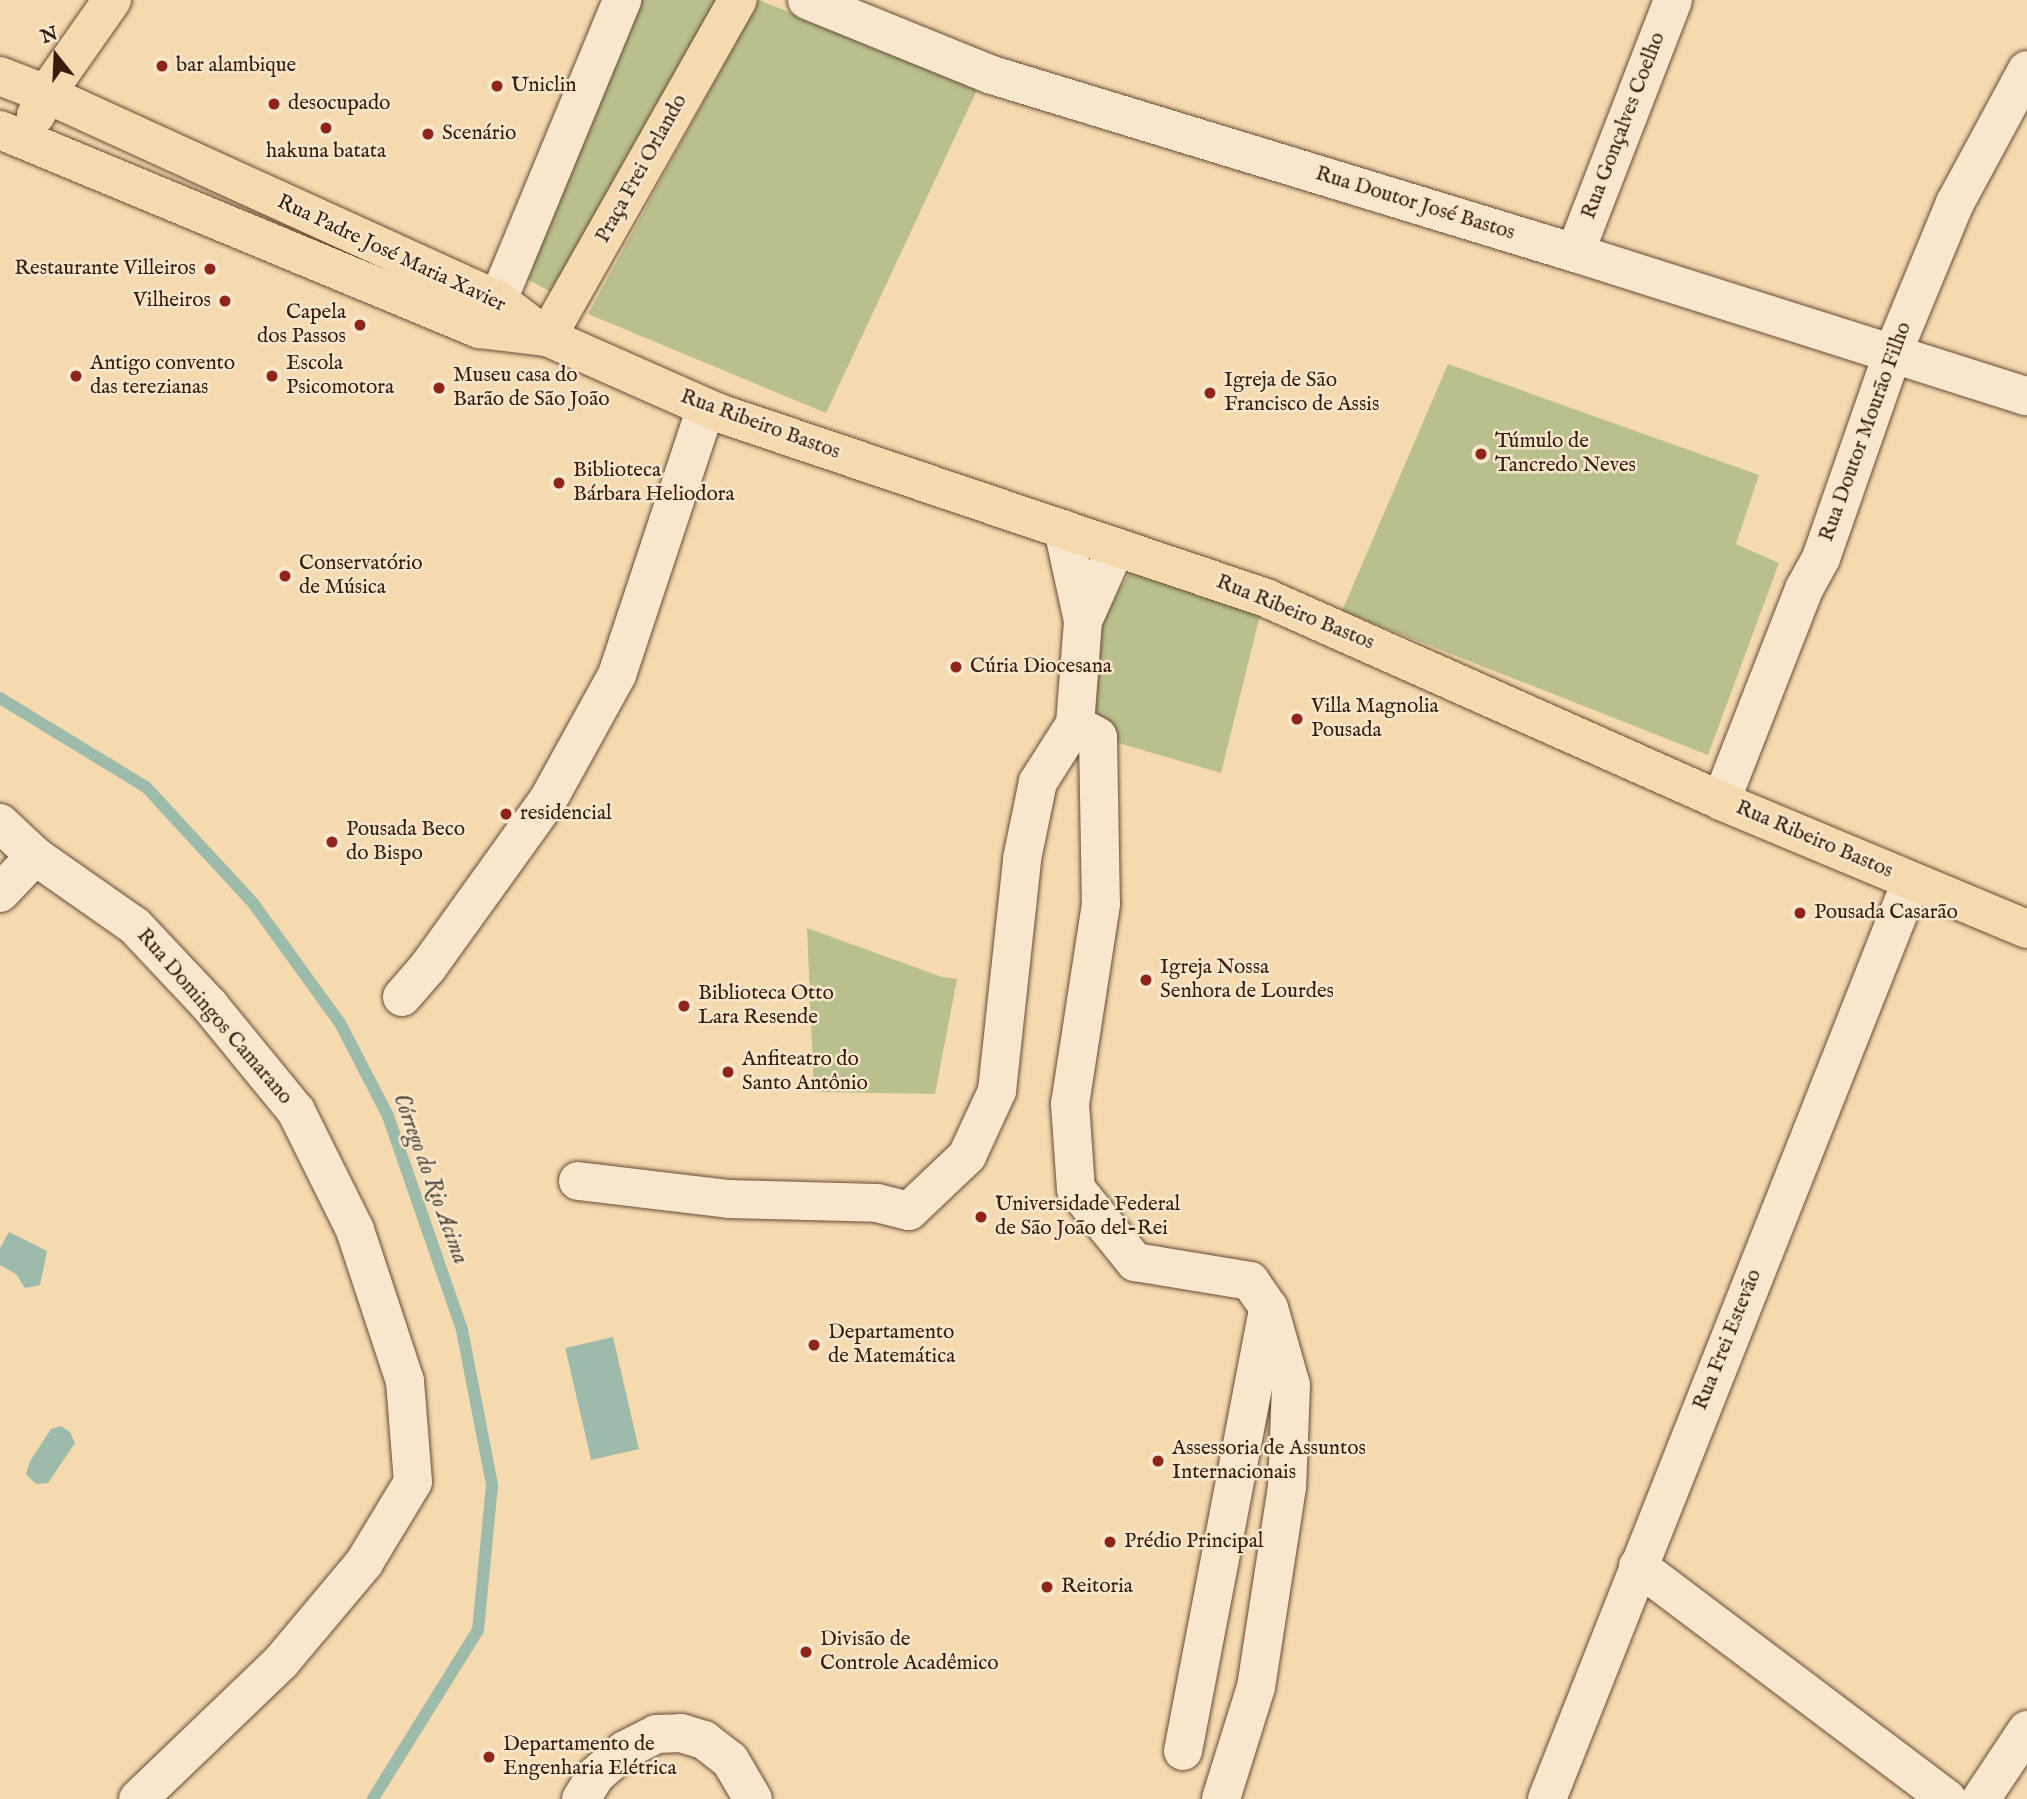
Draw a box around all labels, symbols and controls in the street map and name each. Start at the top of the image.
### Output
north arrow [21,21,91,91]
text: N [38,22,61,50]
street label: Rua Gonçalves Coelho [1577,29,1671,223]
place label: bar alambique [176,53,296,79]
marker: bar alambique [154,58,170,74]
place label: Uniclin [511,73,577,99]
marker: Uniclin [489,78,505,94]
street label: Praça Frei Orlando [591,90,693,248]
place label: desocupado [288,91,390,117]
marker: desocupado [266,96,282,112]
marker: hakuna batata [318,120,334,136]
place label: Scenário [442,121,516,147]
marker: Scenário [420,126,436,142]
place label: hakuna batata [266,139,386,165]
street label: Rua Doutor José Bastos [1312,162,1518,246]
street label: Rua Padre José Maria Xavier [273,190,509,318]
place label: Restaurante Villeiros [14,256,196,282]
marker: Restaurante Villeiros [202,261,218,277]
place label: Vilheiros [133,288,211,314]
marker: Vilheiros [217,293,233,309]
place label: Capela dos Passos [257,300,346,350]
marker: Capela dos Passos [352,317,368,333]
street label: Rua Doutor Mourão Filho [1815,319,1917,545]
place label: Antigo convento das terezianas [90,351,235,401]
place label: Escola Psicomotora [286,351,394,401]
place label: Museu casa do Barão de São João [453,363,610,413]
marker: Antigo convento das terezianas [68,368,84,384]
marker: Escola Psicomotora [264,368,280,384]
place label: Igreja de São Francisco de Assis [1224,368,1379,418]
marker: Museu casa do Barão de São João [431,380,447,396]
street label: Rua Ribeiro Bastos [677,384,843,466]
marker: Igreja de São Francisco de Assis [1202,385,1218,401]
place label: Túmulo de Tancredo Neves [1495,429,1636,479]
marker: Túmulo de Tancredo Neves [1473,446,1489,462]
place label: Biblioteca Bárbara Heliodora [573,458,735,508]
marker: Biblioteca Bárbara Heliodora [551,475,567,491]
place label: Conservatório de Música [299,551,422,601]
marker: Conservatório de Música [277,568,293,584]
street label: Rua Ribeiro Bastos [1212,570,1378,656]
place label: Cúria Diocesana [970,654,1112,680]
marker: Cúria Diocesana [948,659,964,675]
place label: Villa Magnolia Pousada [1311,694,1439,744]
marker: Villa Magnolia Pousada [1289,711,1305,727]
street label: Rua Ribeiro Bastos [1732,796,1896,884]
place label: residencial [520,801,612,827]
marker: residencial [498,806,514,822]
place label: Pousada Beco do Bispo [346,817,465,867]
marker: Pousada Beco do Bispo [324,834,340,850]
place label: Pousada Casarão [1814,900,1958,926]
marker: Pousada Casarão [1792,905,1808,921]
street label: Rua Domingos Camarano [131,924,297,1110]
place label: Igreja Nossa Senhora de Lourdes [1160,955,1334,1005]
marker: Igreja Nossa Senhora de Lourdes [1138,972,1154,988]
place label: Biblioteca Otto Lara Resende [698,981,834,1031]
marker: Biblioteca Otto Lara Resende [676,998,692,1014]
place label: Anfiteatro do Santo Antônio [742,1047,868,1097]
marker: Anfiteatro do Santo Antônio [720,1064,736,1080]
water label: Córrego do Rio Acima [386,1090,474,1268]
place label: Universidade Federal de São João del-Rei [995,1192,1180,1242]
marker: Universidade Federal de São João del-Rei [973,1209,989,1225]
street label: Rua Frei Estevão [1688,1266,1768,1414]
place label: Departamento de Matemática [828,1320,955,1370]
marker: Departamento de Matemática [806,1337,822,1353]
place label: Assessoria de Assuntos Internacionais [1172,1436,1366,1486]
marker: Assessoria de Assuntos Internacionais [1150,1453,1166,1469]
place label: Prédio Principal [1124,1529,1264,1555]
marker: Prédio Principal [1102,1534,1118,1550]
place label: Reitoria [1061,1574,1133,1600]
marker: Reitoria [1039,1579,1055,1595]
place label: Divisão de Controle Acadêmico [820,1627,999,1677]
marker: Divisão de Controle Acadêmico [798,1644,814,1660]
place label: Departamento de Engenharia Elétrica [503,1732,677,1782]
marker: Departamento de Engenharia Elétrica [481,1749,497,1765]

